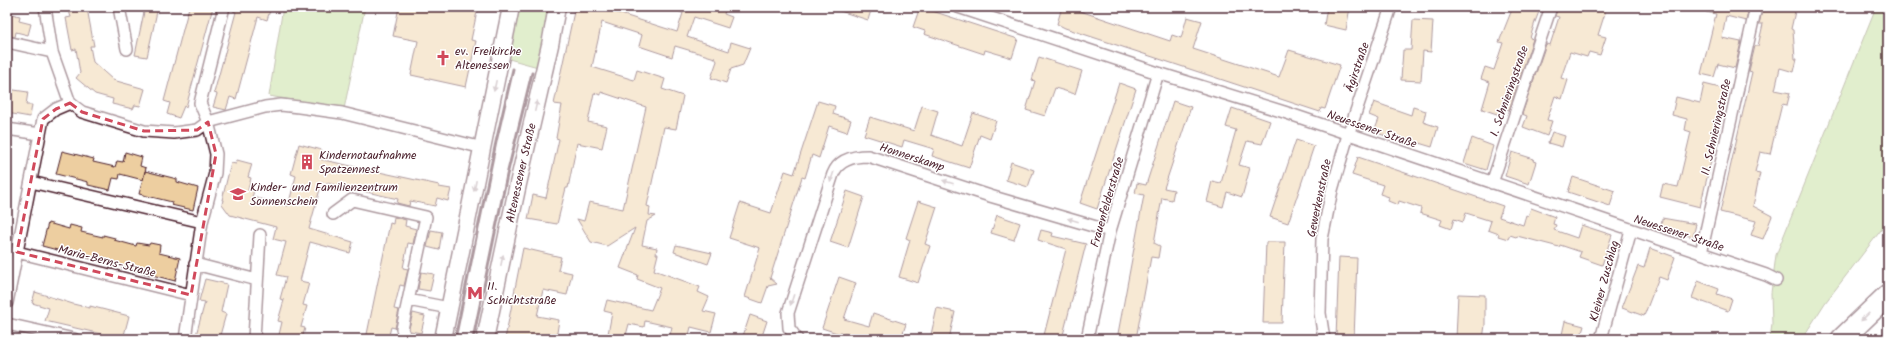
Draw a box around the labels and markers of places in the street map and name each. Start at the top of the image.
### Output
place label: ev. Freikirche Altenessen [455,42,522,75]
church icon: ev. Freikirche Altenessen [434,49,452,67]
place label: Kindernotaufnahme Spatzennest [319,146,417,179]
building icon: Kindernotaufnahme Spatzennest [298,153,316,171]
place label: Kinder- und Familienzentrum Sonnenschein [250,178,398,211]
school or university icon: Kinder- und Familienzentrum Sonnenschein [229,185,247,203]
place label: II. Schichtstraße [487,277,557,310]
metro station icon: II. Schichtstraße [466,284,484,302]

